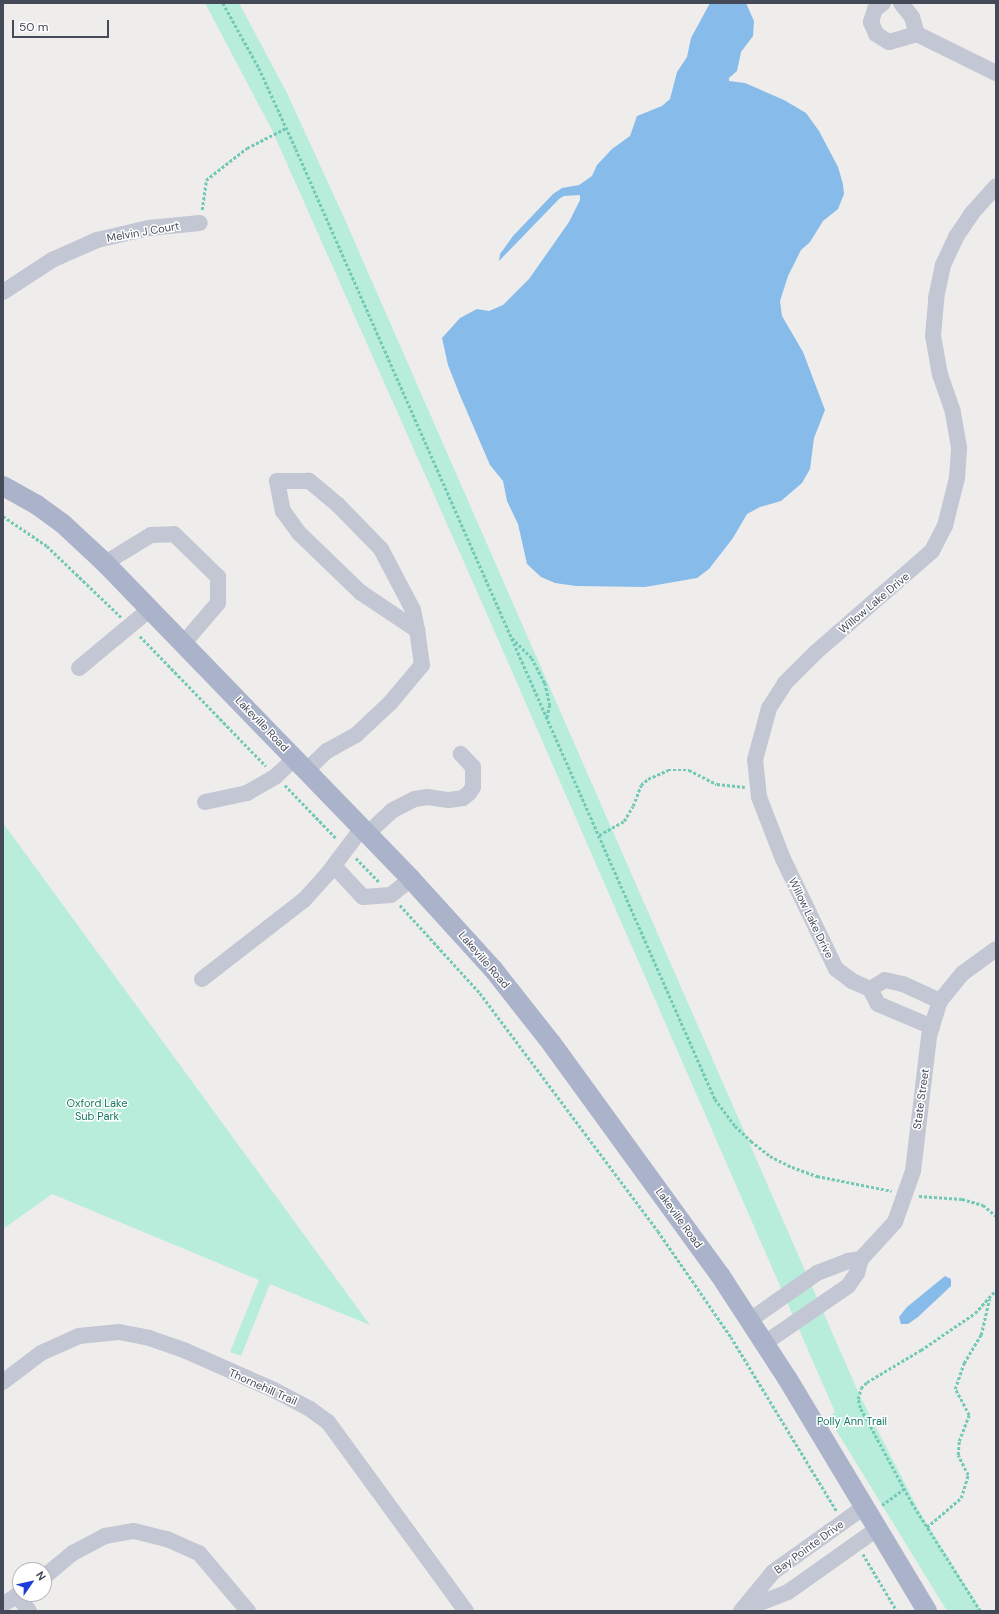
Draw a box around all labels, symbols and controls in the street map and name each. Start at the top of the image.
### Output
scale bar [14,12,111,38]
text: 50 m [19,19,48,35]
street label: Melvin J Court [106,219,180,245]
street label: Willow Lake Drive [836,570,912,636]
street label: Lakeville Road [233,694,291,754]
street label: Willow Lake Drive [786,876,836,960]
street label: Lakeville Road [456,929,512,991]
street label: State Street [910,1068,932,1130]
park label: Oxford Lake Sub Park [67,1097,127,1123]
street label: Lakeville Road [653,1185,705,1251]
street label: Thornehill Trail [227,1366,299,1408]
park label: Polly Ann Trail [817,1414,887,1428]
street label: Bay Pointe Drive [772,1517,846,1577]
north arrow [12,1562,52,1602]
text: N [33,1569,49,1583]

